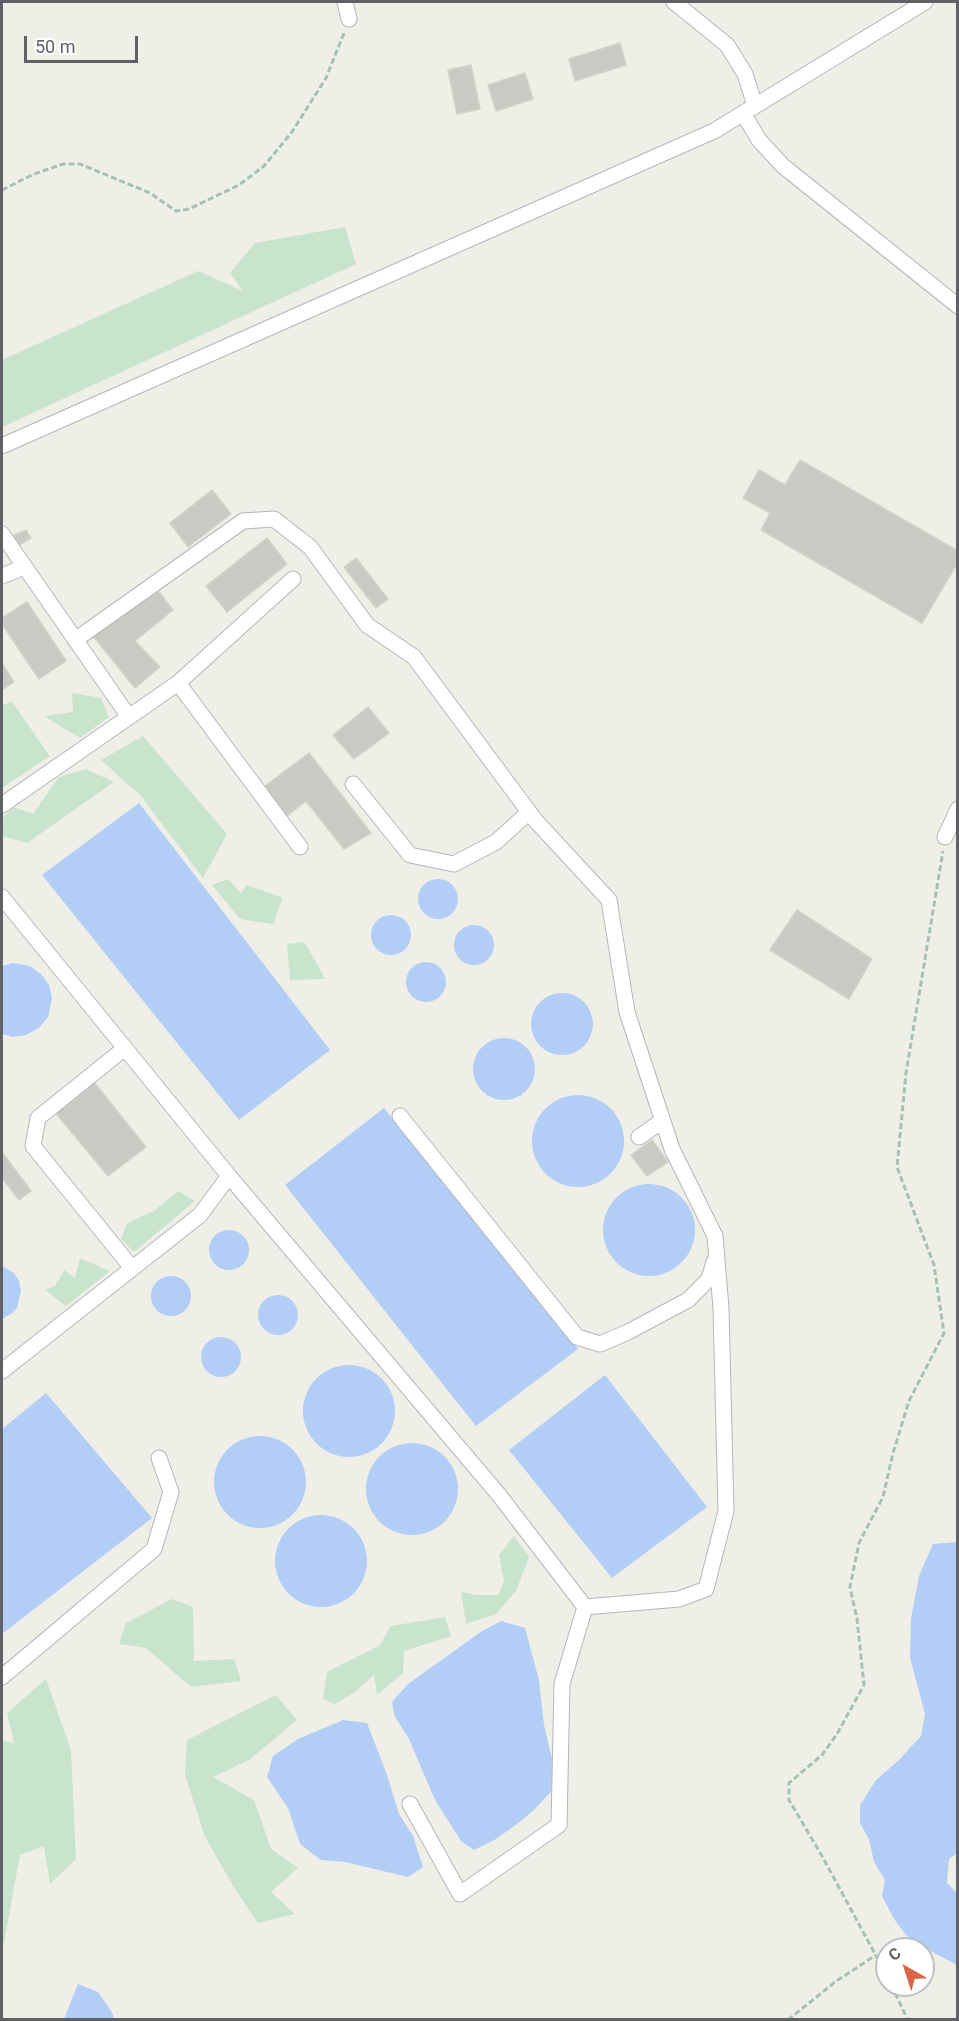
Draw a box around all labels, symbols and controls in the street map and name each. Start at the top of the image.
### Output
scale bar [27,24,141,62]
text: 50 m [35,36,75,57]
north arrow [875,1937,935,1997]
text: С [885,1944,905,1965]

